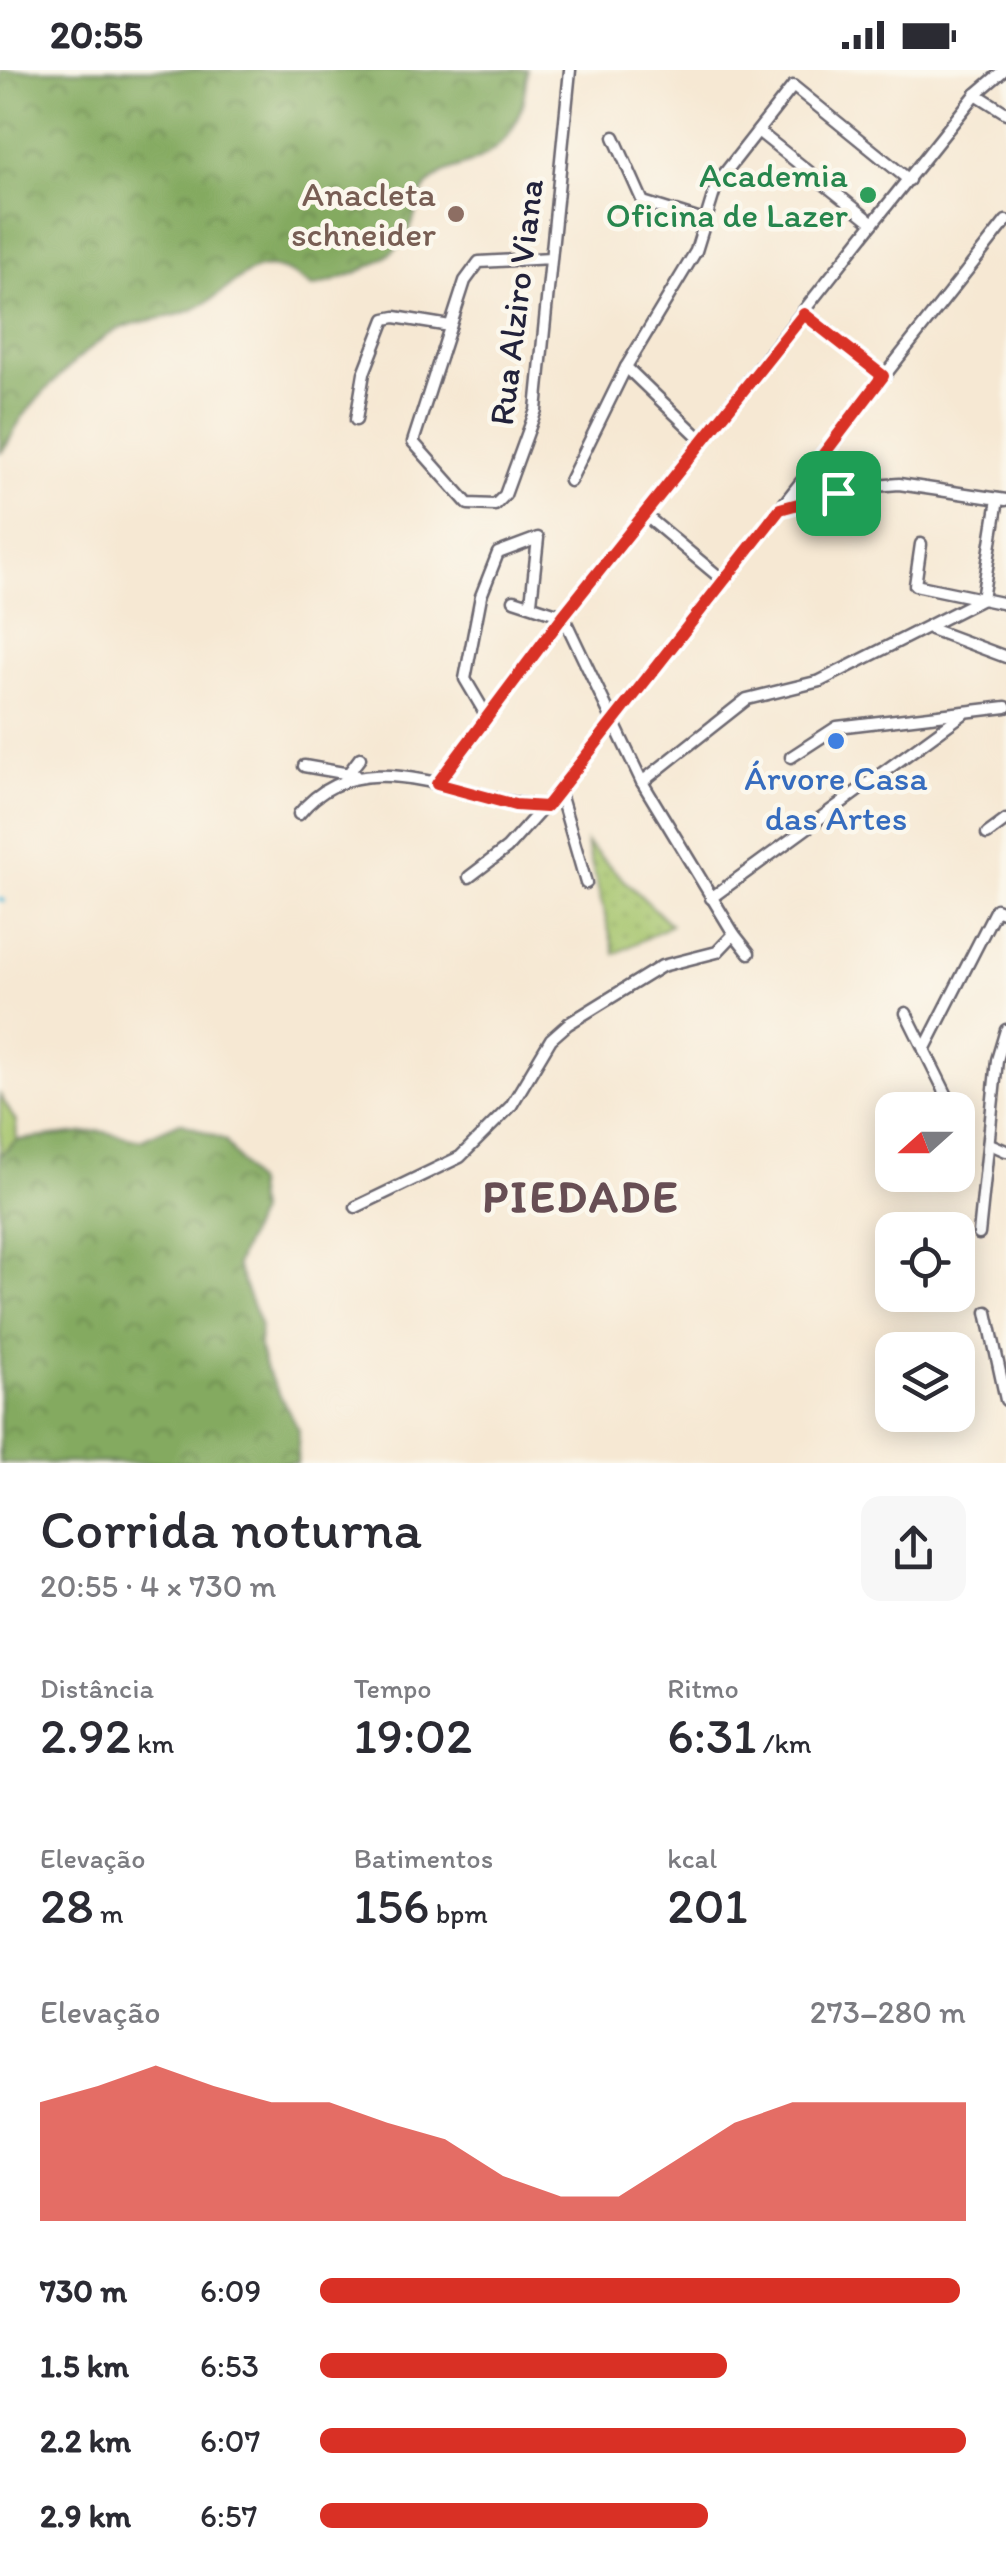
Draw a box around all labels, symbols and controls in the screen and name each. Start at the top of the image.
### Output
text: 20:55 [50,12,143,58]
place label: Academia Oficina de Lazer [606,154,848,236]
place label: Anacleta schneider [291,173,436,255]
street label: Rua Alziro Viana [480,176,552,428]
marker: Academia Oficina de Lazer [857,184,879,206]
marker: Anacleta schneider [445,203,467,225]
pin [796,451,881,536]
icon: arrive [811,466,866,521]
marker: Árvore Casa das Artes [825,730,847,752]
place label: Árvore Casa das Artes [744,757,928,839]
north arrow [875,1092,975,1192]
map controls [875,1092,975,1432]
district label: PIEDADE [482,1169,680,1223]
button: locate [875,1212,975,1312]
button: layers [875,1332,975,1432]
text: Corrida noturna [40,1496,422,1562]
button: share [861,1496,966,1601]
text: 20:55 · 4 × 730 m [40,1567,276,1605]
text: Distância [40,1671,154,1705]
text: Tempo [354,1671,432,1705]
text: Ritmo [667,1671,739,1705]
text: 2.92 [40,1705,131,1766]
text: 19:02 [354,1705,472,1766]
text: 6:31 [667,1705,756,1766]
text: km [131,1726,174,1760]
text: /km [756,1726,812,1760]
text: Elevação [40,1841,145,1875]
text: Batimentos [354,1841,493,1875]
text: kcal [667,1841,717,1875]
text: 28 [40,1875,94,1936]
text: 156 [354,1875,430,1936]
text: 201 [667,1875,748,1936]
text: m [94,1896,124,1930]
text: bpm [430,1896,488,1930]
text: Elevação [40,1993,160,2031]
text: 273–280 m [810,1993,966,2031]
text: 730 m [40,2272,127,2310]
text: 6:09 [200,2272,261,2310]
text: 1.5 km [40,2347,129,2385]
text: 6:53 [200,2347,259,2385]
text: 2.2 km [40,2422,131,2460]
text: 6:07 [200,2422,260,2460]
text: 2.9 km [40,2497,131,2535]
text: 6:57 [200,2497,257,2535]

